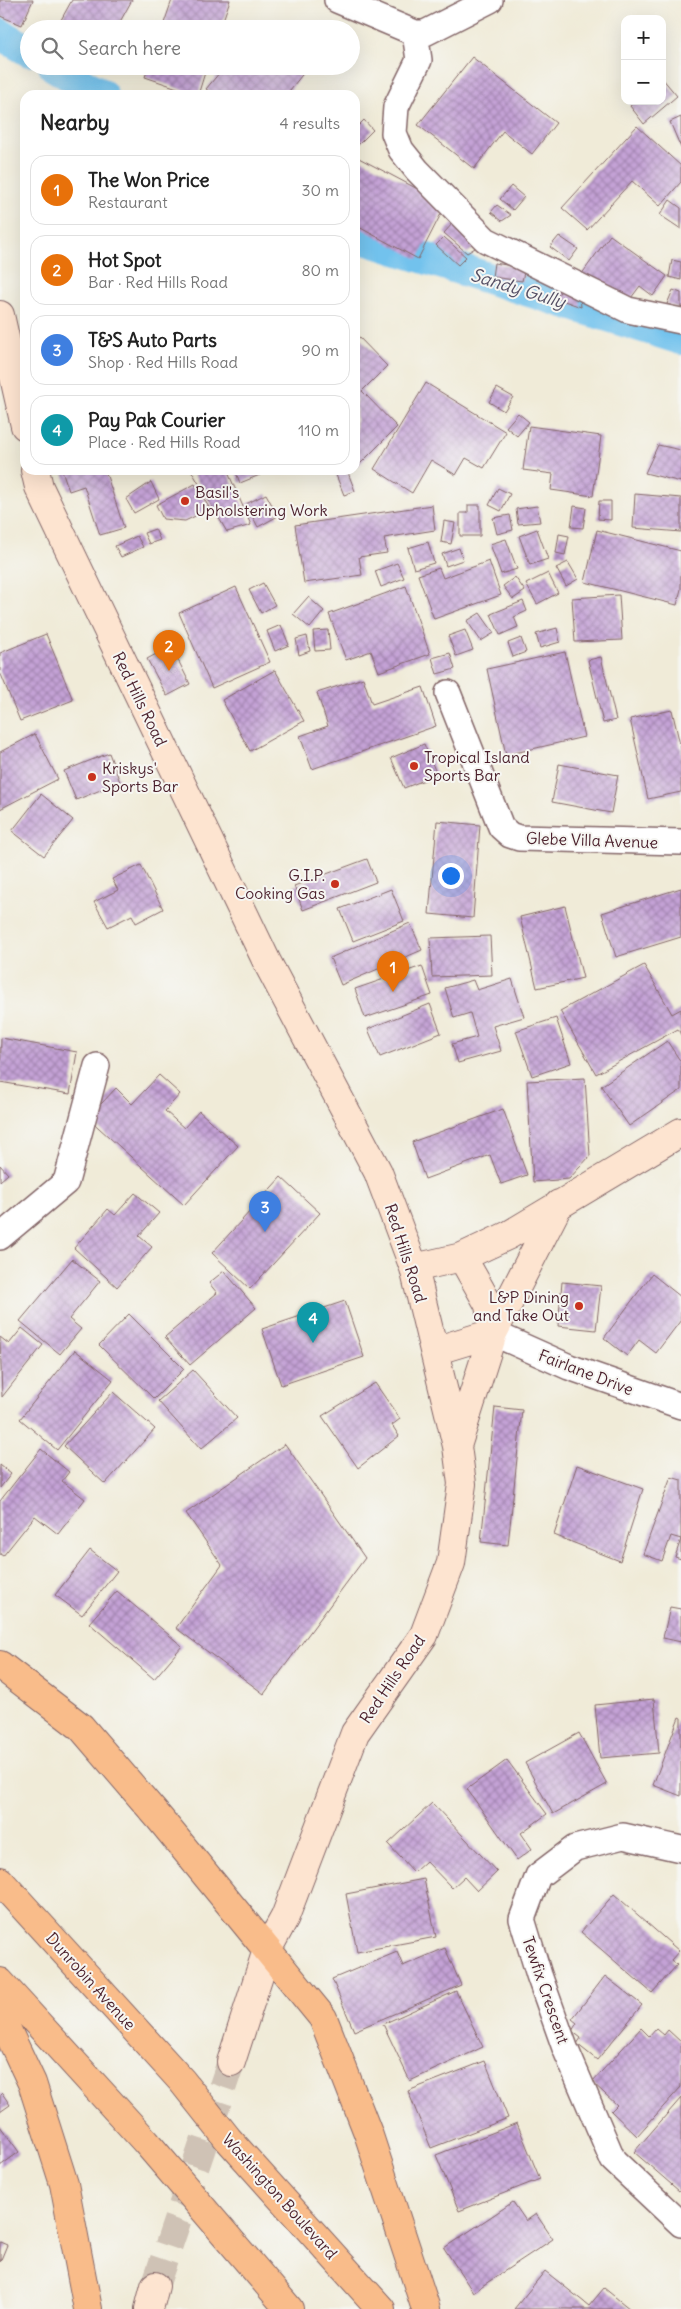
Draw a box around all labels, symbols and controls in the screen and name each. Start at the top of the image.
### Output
map controls [621,15,666,105]
button: + [621,15,666,60]
search box [20,20,360,75]
icon: search [38,34,66,62]
text: Search here [78,36,181,60]
button: − [621,60,666,105]
text: Nearby [40,109,110,136]
text: 4 results [279,113,340,133]
text: The Won Price [88,168,209,192]
text: 1 [54,180,60,200]
text: 30 m [302,180,339,200]
text: Restaurant [88,192,168,212]
text: Hot Spot [88,248,161,272]
text: 2 [53,260,61,280]
text: 80 m [301,260,339,280]
water label: Sandy Gully [468,263,570,314]
text: Bar · Red Hills Road [88,272,228,292]
text: T&S Auto Parts [88,328,217,352]
text: 3 [52,340,62,360]
text: 90 m [301,340,339,360]
text: Shop · Red Hills Road [88,352,238,372]
text: Pay Pak Courier [88,408,225,432]
text: 4 [52,420,62,440]
text: 110 m [298,420,339,440]
text: Place · Red Hills Road [88,432,240,452]
place label: Basil's Upholstering Work [195,482,328,520]
marker: Basil's Upholstering Work [179,495,191,507]
pin: 2 [153,630,185,671]
street label: Red Hills Road [109,649,171,749]
place label: Tropical Island Sports Bar [424,747,530,785]
place label: Kriskys' Sports Bar [102,758,179,796]
marker: Tropical Island Sports Bar [408,760,420,772]
marker: Kriskys' Sports Bar [86,771,98,783]
street label: Glebe Villa Avenue [526,828,658,852]
your location [438,863,464,889]
place label: G.I.P. Cooking Gas [235,865,325,903]
marker: G.I.P. Cooking Gas [329,878,341,890]
pin: 1 [377,951,409,992]
pin: 3 [249,1191,281,1232]
street label: Red Hills Road [381,1201,431,1305]
place label: L&P Dining and Take Out [473,1287,570,1325]
marker: L&P Dining and Take Out [573,1300,585,1312]
pin: 4 [297,1302,329,1343]
street label: Fairlane Drive [536,1345,636,1399]
street label: Red Hills Road [355,1631,429,1727]
street label: Dunrobin Avenue [42,1928,140,2034]
street label: Tewfix Crescent [518,1934,574,2047]
street label: Washington Boulevard [218,2129,342,2263]

